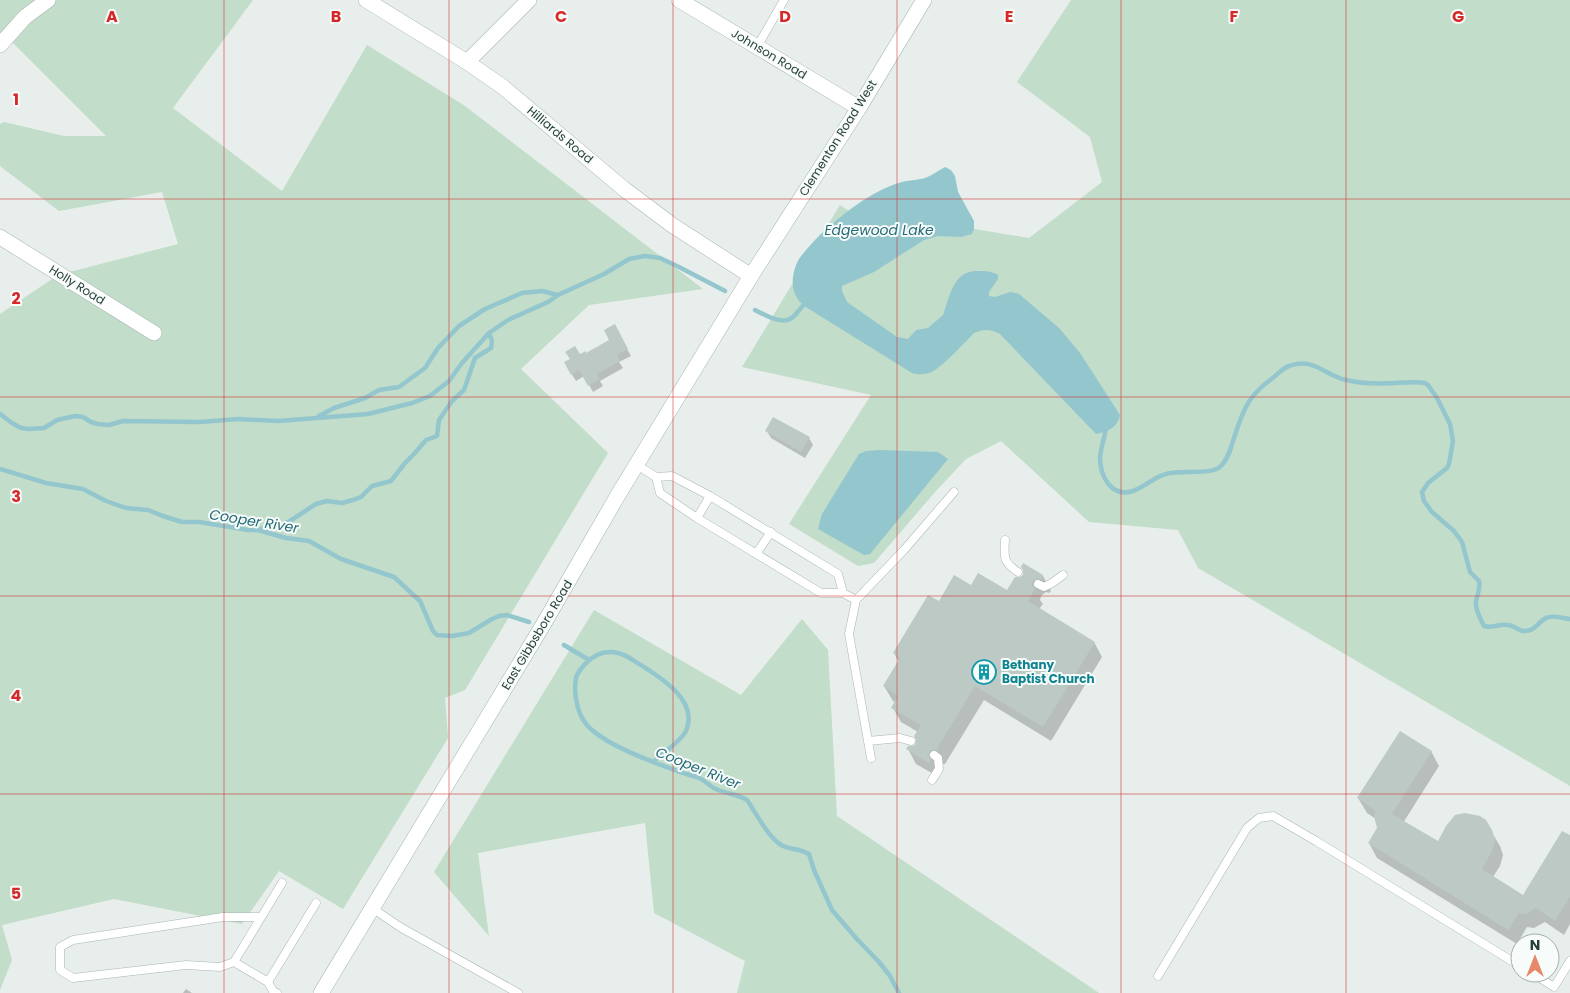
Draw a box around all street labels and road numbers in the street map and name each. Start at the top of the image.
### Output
street label: Johnson Road [728,24,810,83]
street label: Clementon Road West [795,76,880,199]
street label: Hilliards Road [524,102,597,167]
street label: Holly Road [46,261,109,308]
street label: East Gibbsboro Road [497,577,576,693]

